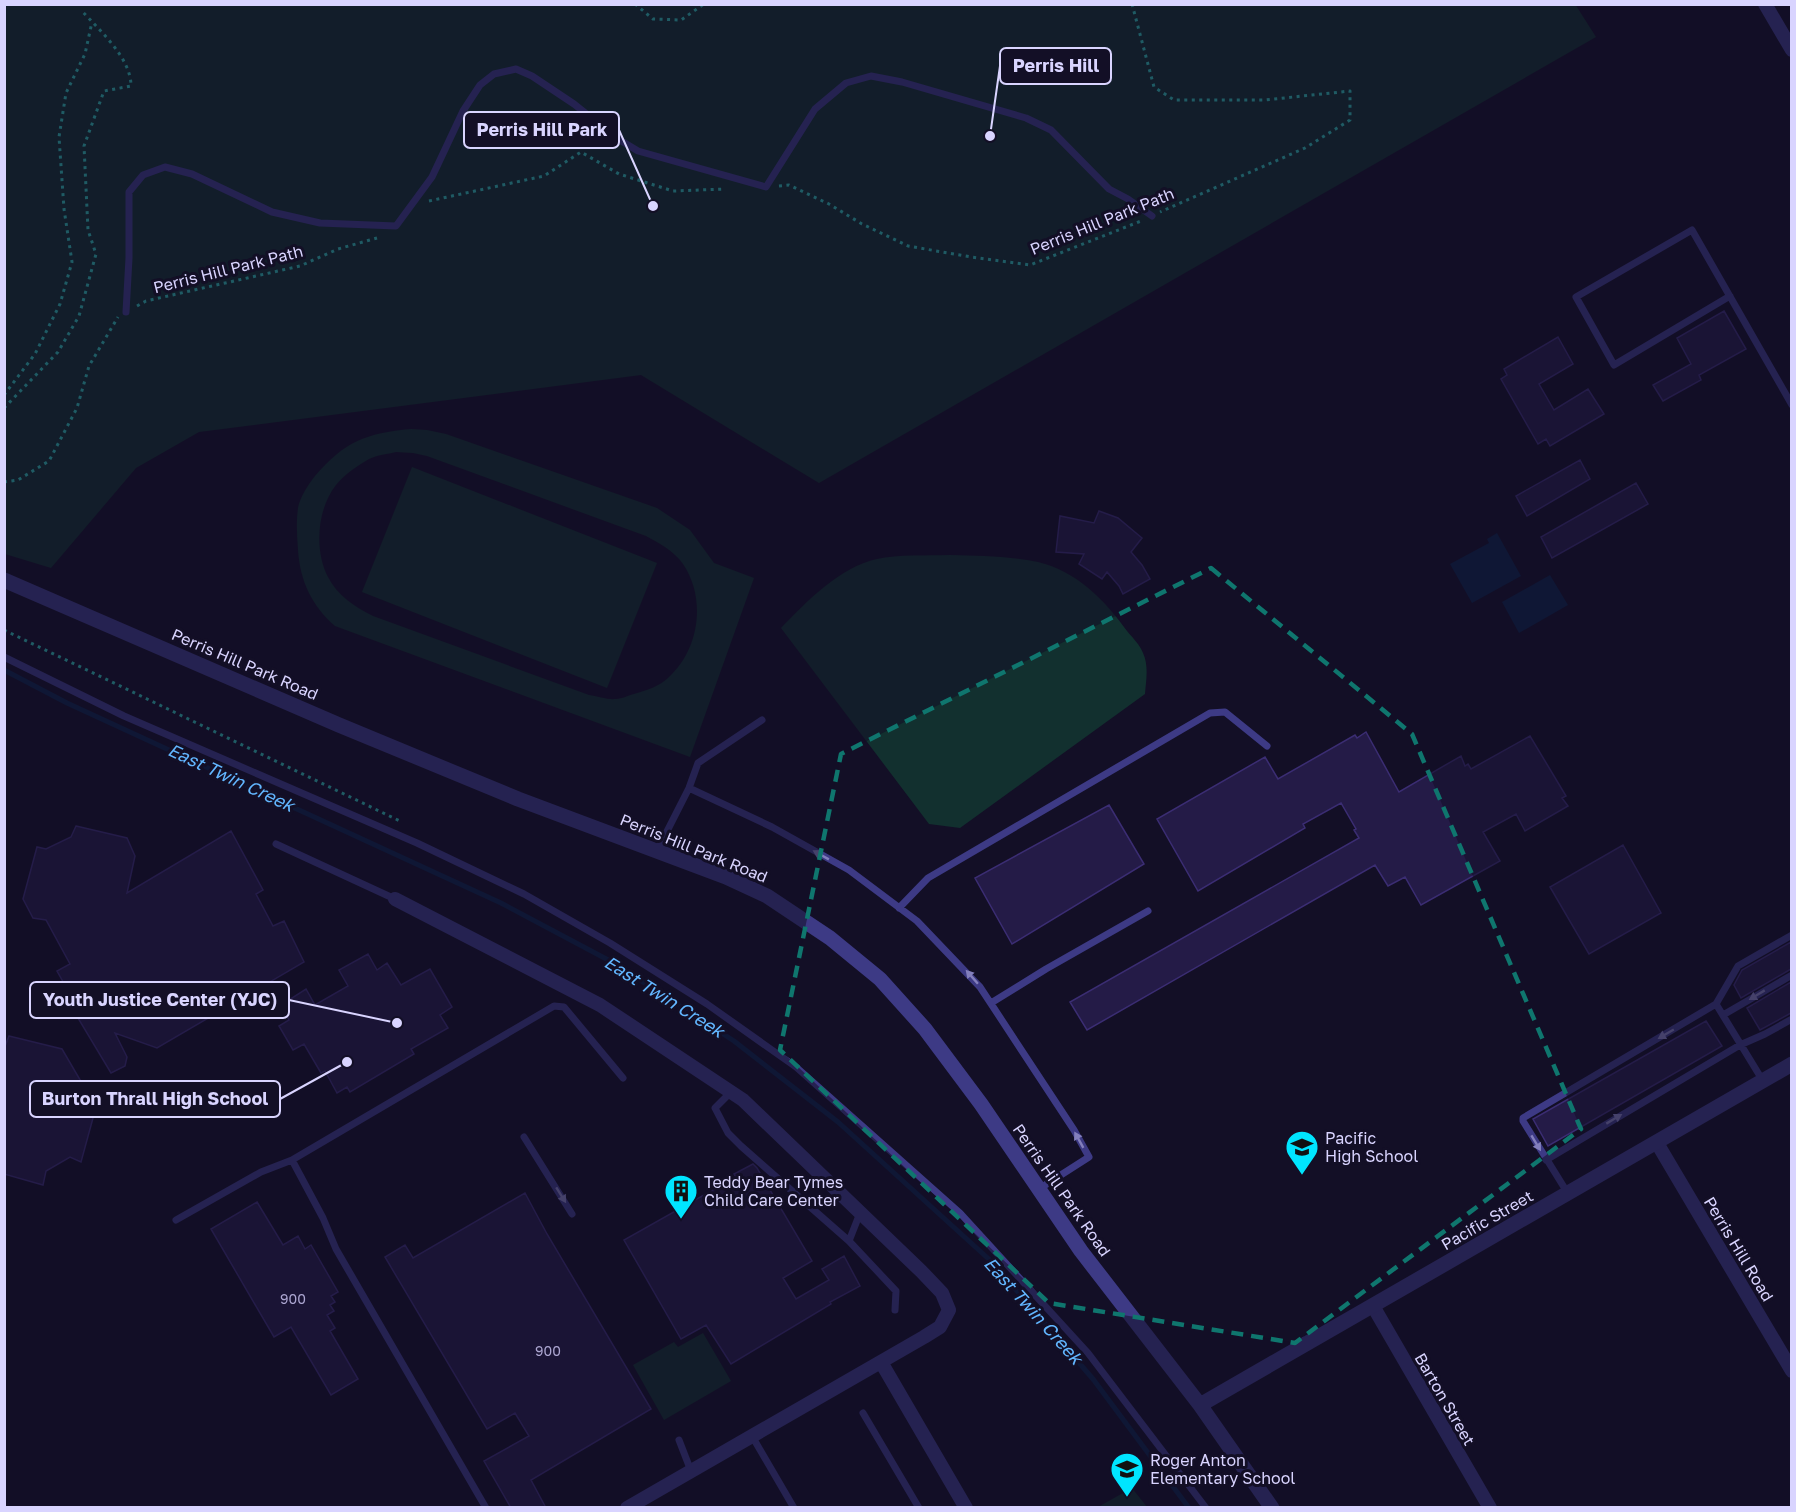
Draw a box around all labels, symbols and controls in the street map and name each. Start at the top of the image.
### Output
callout: Perris Hill [1000,48,1111,84]
text: Perris Hill [1013,54,1099,76]
callout: Perris Hill Park [464,112,619,148]
text: Perris Hill Park [477,118,608,140]
street label: Perris Hill Park Path [1027,183,1177,259]
street label: Perris Hill Park Path [151,241,305,297]
street label: Perris Hill Park Road [169,624,321,704]
water label: East Twin Creek [165,738,300,817]
street label: Perris Hill Park Road [617,809,771,887]
one-way arrow [812,850,829,860]
water label: East Twin Creek [601,951,730,1043]
one-way arrow [966,970,979,985]
callout: Youth Justice Center (YJC) [30,982,289,1018]
text: Youth Justice Center (YJC) [43,988,277,1010]
one-way arrow [1748,990,1765,1000]
one-way arrow [1658,1028,1674,1039]
callout: Burton Thrall High School [30,1081,280,1117]
text: Burton Thrall High School [42,1087,268,1109]
one-way arrow [1606,1114,1622,1125]
street label: Perris Hill Park Road [1009,1120,1115,1260]
place label: Pacific High School [1325,1128,1418,1166]
school or university icon: Pacific High School [1284,1129,1320,1176]
one-way arrow [1074,1131,1084,1148]
one-way arrow [1531,1135,1541,1152]
place label: Teddy Bear Tymes Child Care Center [704,1172,843,1210]
building icon: Teddy Bear Tymes Child Care Center [663,1173,699,1220]
street label: Pacific Street [1438,1186,1536,1254]
one-way arrow [555,1187,566,1203]
street label: Perris Hill Road [1700,1193,1778,1305]
water label: East Twin Creek [980,1252,1089,1370]
house number: 900 [280,1290,306,1307]
house number: 900 [535,1342,561,1359]
street label: Barton Street [1410,1349,1480,1449]
place label: Roger Anton Elementary School [1150,1450,1295,1488]
school or university icon: Roger Anton Elementary School [1109,1451,1145,1498]

